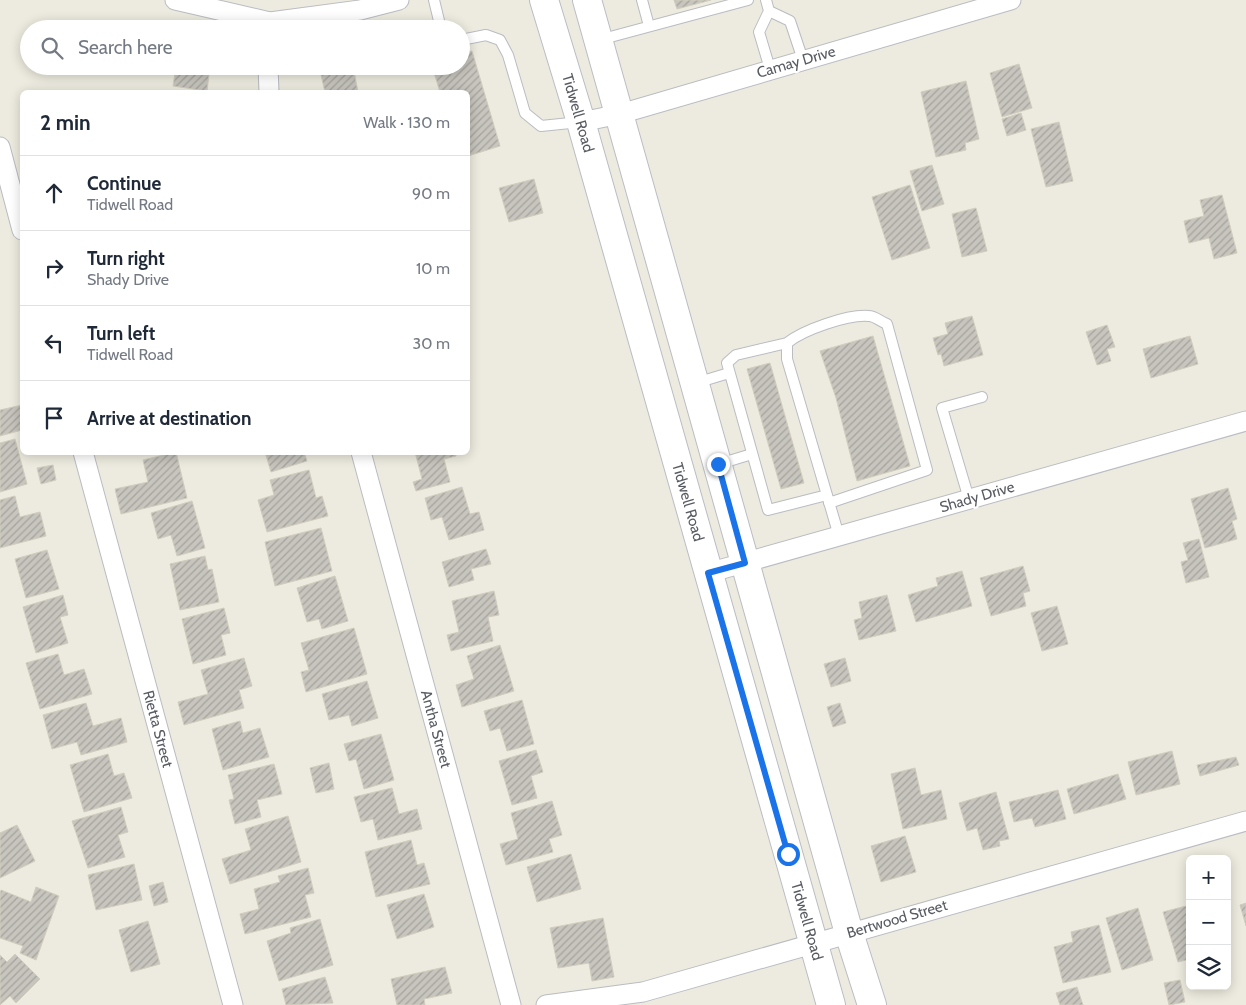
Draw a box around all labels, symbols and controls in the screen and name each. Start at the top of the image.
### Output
search box [20,20,470,75]
icon: search [38,34,66,62]
text: Search here [78,36,172,59]
street label: Camay Drive [755,42,838,82]
street label: Tidwell Road [558,72,598,154]
text: 2 min [40,110,91,135]
text: Walk · 130 m [363,113,450,132]
text: Continue [87,172,161,195]
icon: ahead [40,179,68,207]
text: 90 m [412,184,450,203]
text: Tidwell Road [87,195,173,214]
text: Turn right [87,247,165,270]
icon: right [40,254,68,282]
text: 10 m [416,259,450,278]
text: Shady Drive [87,270,169,289]
text: Turn left [87,322,155,345]
icon: left [40,329,68,357]
text: 30 m [413,334,450,353]
text: Tidwell Road [87,345,173,364]
icon: arrive [40,404,68,432]
text: Arrive at destination [87,407,251,430]
route end [707,453,730,476]
street label: Tidwell Road [668,461,708,543]
street label: Shady Drive [938,478,1017,516]
street label: Rietta Street [139,688,177,770]
street label: Antha Street [417,688,455,770]
route start [777,843,800,866]
map controls [1186,855,1231,990]
button: + [1186,855,1231,900]
street label: Tidwell Road [787,880,827,962]
street label: Bertwood Street [845,896,949,942]
button: − [1186,900,1231,945]
button: layers [1186,945,1231,990]

